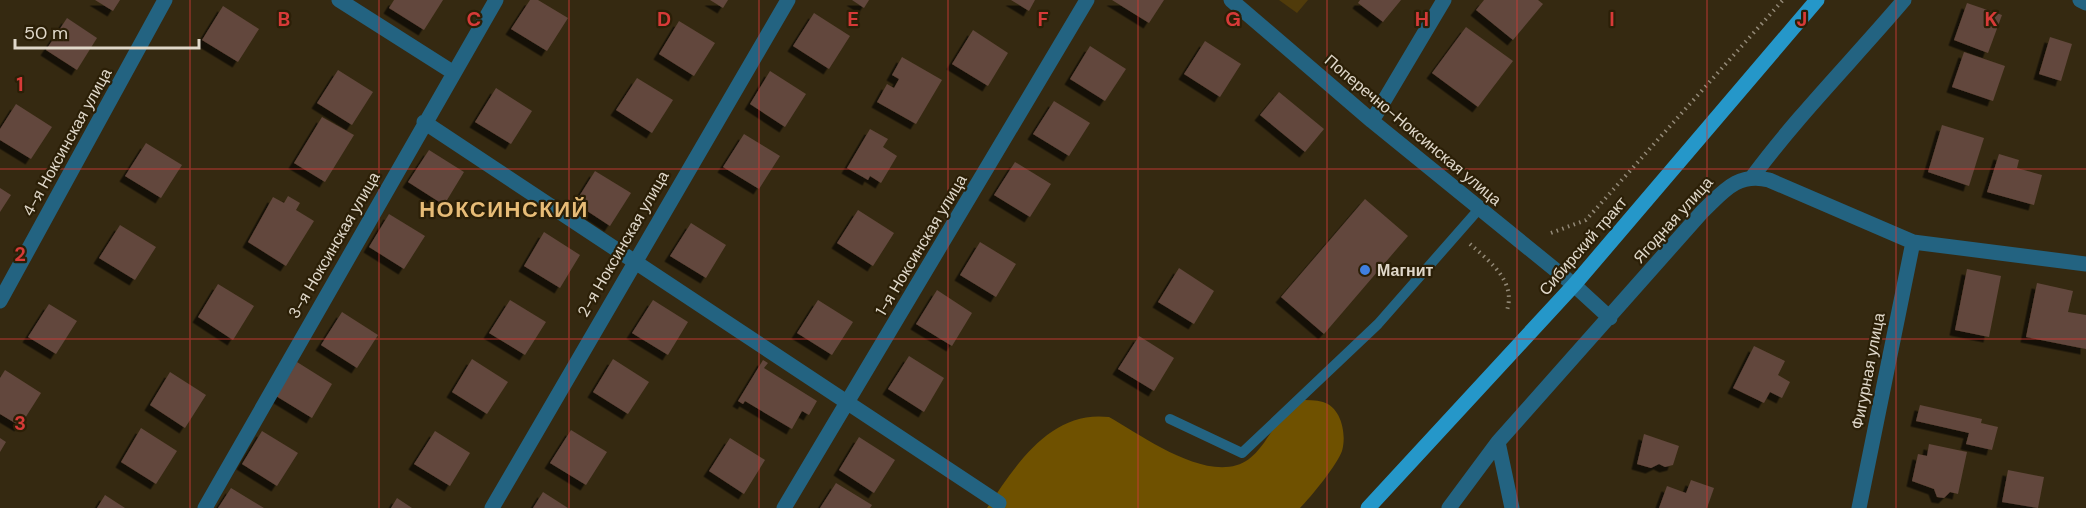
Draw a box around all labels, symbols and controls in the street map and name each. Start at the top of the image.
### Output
text: B [278,6,290,32]
text: C [467,6,481,32]
text: D [657,6,671,32]
text: E [847,6,859,32]
text: F [1037,6,1049,32]
text: G [1225,6,1241,32]
text: H [1415,6,1429,32]
text: I [1609,6,1615,32]
text: J [1797,6,1807,32]
text: K [1984,6,1998,32]
scale bar [15,12,200,50]
text: 50 m [24,21,68,45]
street label: Поперечно-Ноксинская улица [1320,50,1506,210]
street label: 4-я Ноксинская улица [18,64,116,220]
text: 1 [16,71,24,97]
street label: 2-я Ноксинская улица [573,167,673,321]
street label: 3-я Ноксинская улица [284,168,385,322]
street label: 1-я Ноксинская улица [871,170,972,319]
street label: Ягодная улица [1629,172,1718,268]
street label: Сибирский тракт [1534,192,1632,300]
district label: НОКСИНСКИЙ [419,195,589,224]
text: 2 [14,241,26,267]
place label: Магнит [1377,260,1434,281]
marker: Магнит [1358,263,1372,277]
street label: Фигурная улица [1846,311,1890,431]
text: 3 [14,410,26,436]

